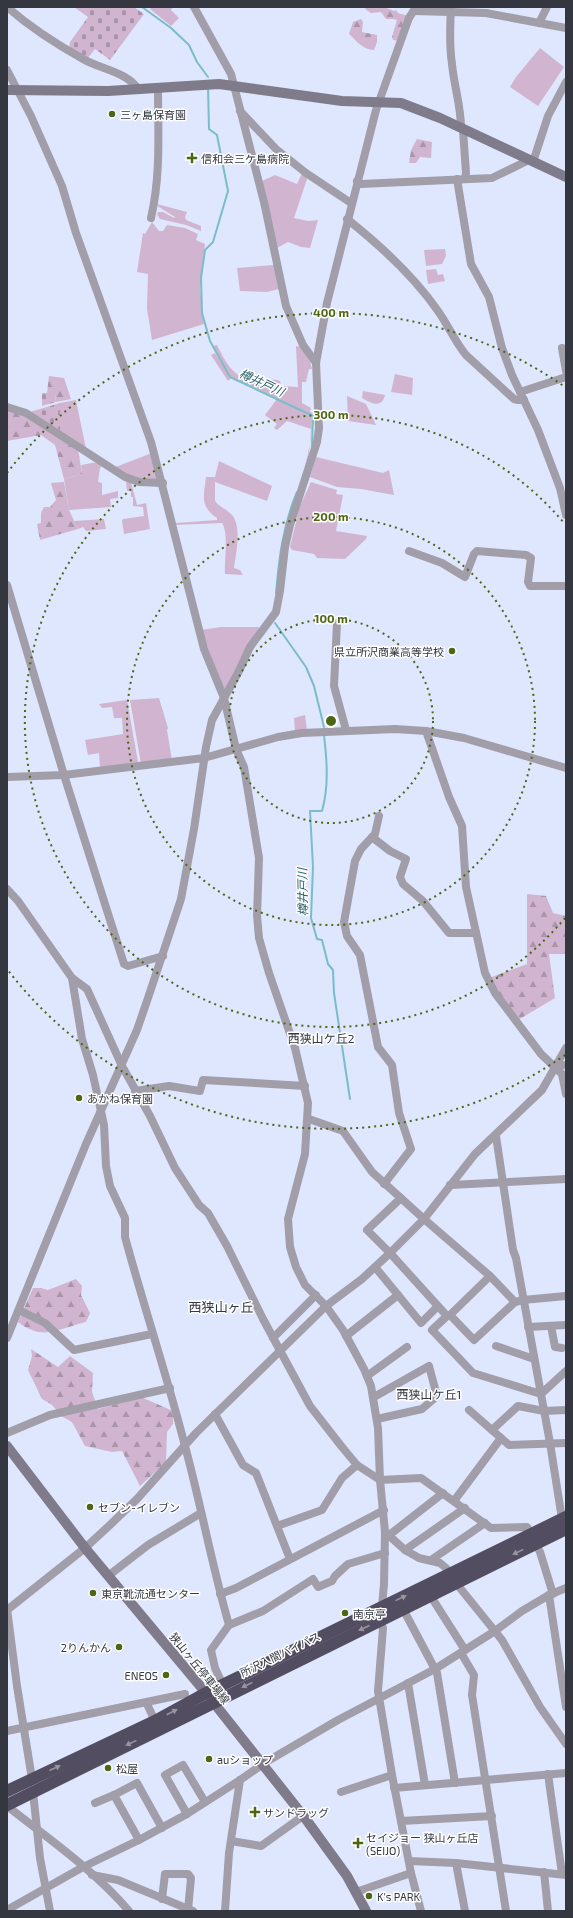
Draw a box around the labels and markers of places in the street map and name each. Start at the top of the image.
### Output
place label: 三ヶ島保育園 [120,108,186,121]
marker: 三ヶ島保育園 [107,109,117,119]
marker: 信和会三ケ島病院 [186,152,198,164]
place label: 信和会三ケ島病院 [201,152,289,165]
place label: 県立所沢商業高等学校 [334,645,444,658]
marker: 県立所沢商業高等学校 [447,646,457,656]
centre of rings [324,714,338,728]
place label: あかね保育園 [87,1092,153,1105]
marker: あかね保育園 [74,1093,84,1103]
place label: セブン-イレブン [98,1501,180,1514]
marker: セブン-イレブン [85,1502,95,1512]
place label: 東京靴流通センター [101,1587,200,1600]
marker: 東京靴流通センター [88,1588,98,1598]
place label: 南京亭 [353,1607,386,1620]
marker: 南京亭 [340,1608,350,1618]
place label: 2りんかん [61,1641,111,1654]
marker: 2りんかん [114,1642,124,1652]
place label: ENEOS [124,1669,158,1682]
marker: ENEOS [161,1670,171,1680]
place label: auショップ [217,1753,273,1766]
marker: auショップ [204,1754,214,1764]
place label: 松屋 [116,1762,138,1775]
marker: 松屋 [103,1763,113,1773]
place label: サンドラッグ [263,1806,329,1819]
marker: サンドラッグ [250,1807,260,1817]
place label: セイジョー 狭山ヶ丘店 (SEIJO) [366,1831,478,1857]
marker: セイジョー 狭山ヶ丘店 (SEIJO) [353,1838,363,1848]
place label: K's PARK [377,1890,421,1903]
marker: K's PARK [364,1891,374,1901]

